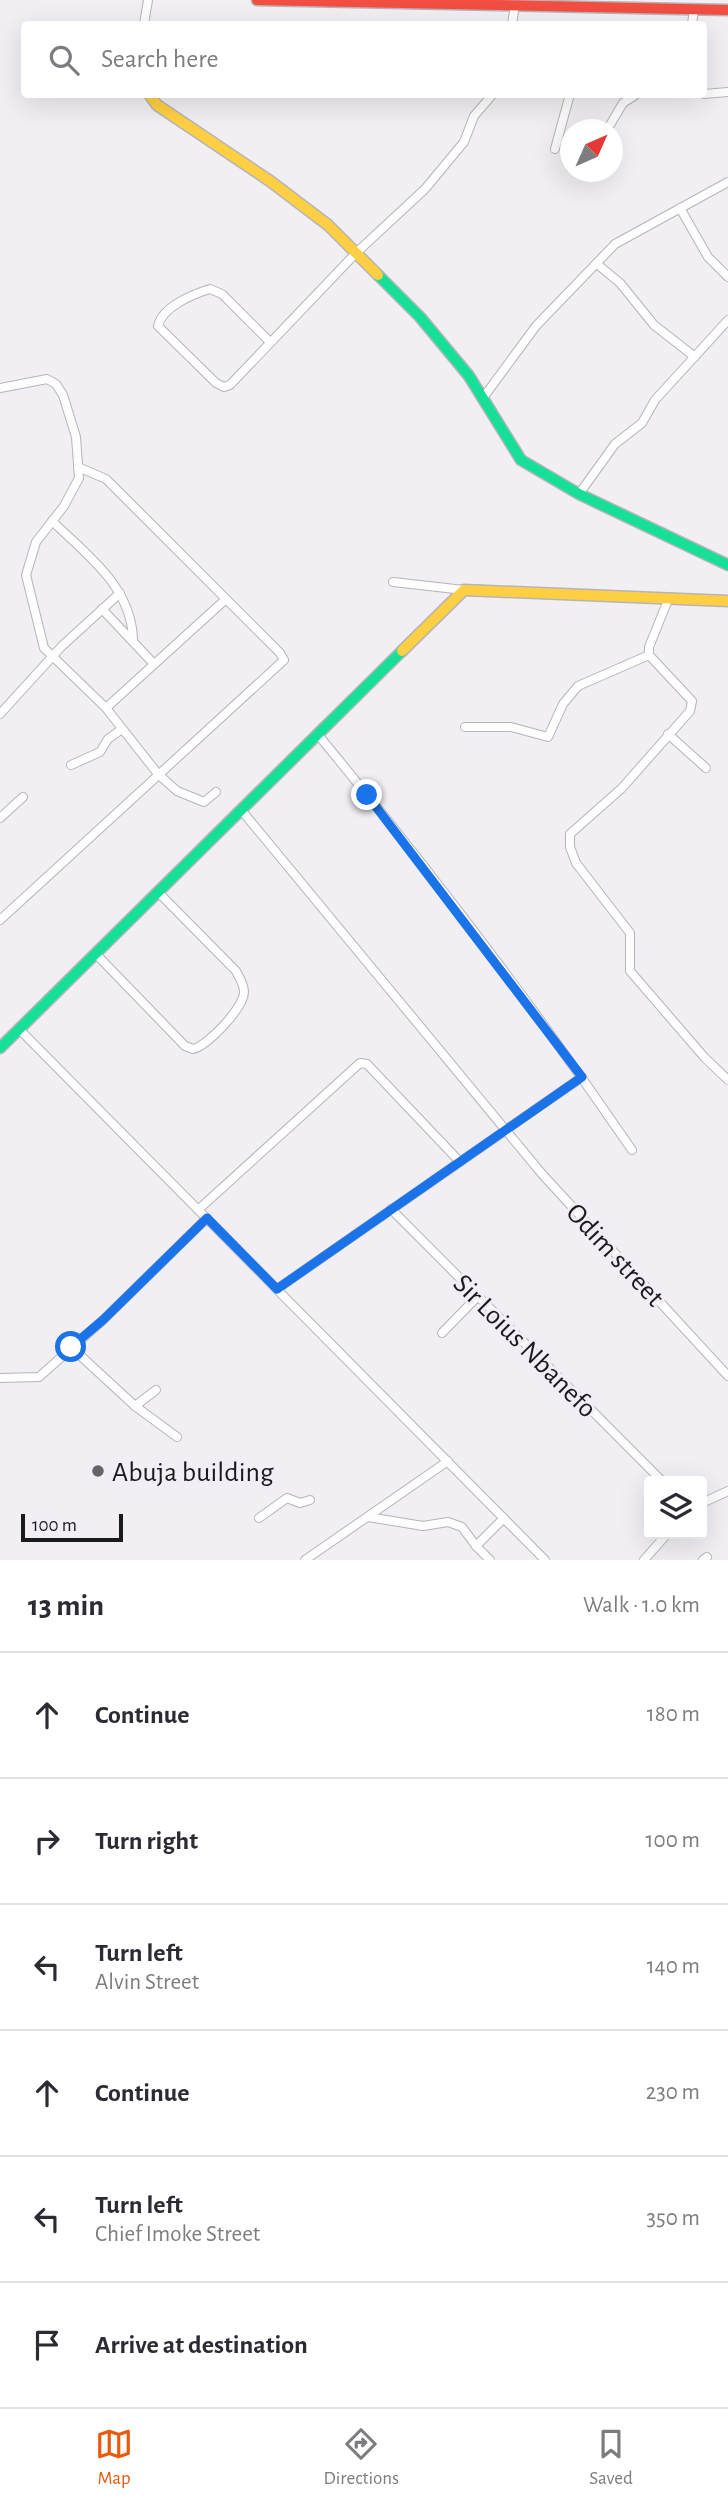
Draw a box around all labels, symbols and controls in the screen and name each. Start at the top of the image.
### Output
search box [21,21,707,98]
icon: search [45,41,83,79]
text: Search here [101,46,219,72]
north arrow [560,119,623,182]
route end [351,779,382,810]
street label: Odim street [560,1199,669,1312]
street label: Sir Loius Nbanefo [448,1269,602,1423]
route start [55,1331,86,1362]
place label: Abuja building [112,1459,274,1487]
marker: Abuja building [90,1463,106,1479]
map controls [644,1476,707,1539]
button: layers [644,1476,707,1539]
scale bar [21,1511,122,1543]
text: 100 m [32,1516,77,1535]
text: 13 min [28,1591,104,1621]
text: Walk · 1.0 km [583,1594,700,1617]
icon: ahead [28,1696,66,1734]
text: Continue [95,1702,190,1728]
text: 180 m [647,1703,700,1726]
icon: right [28,1822,66,1860]
text: Turn right [95,1828,198,1854]
text: 100 m [646,1829,700,1852]
text: Turn left [95,1940,183,1966]
icon: left [28,1948,66,1986]
text: 140 m [647,1955,700,1978]
text: Alvin Street [95,1971,199,1994]
icon: ahead [28,2074,66,2112]
text: Continue [95,2080,190,2106]
text: 230 m [646,2081,700,2104]
text: Turn left [95,2192,183,2218]
icon: left [28,2200,66,2238]
text: 350 m [647,2207,700,2230]
text: Chief Imoke Street [95,2223,260,2246]
icon: arrive [28,2326,66,2364]
text: Arrive at destination [95,2332,308,2358]
tab: Map [95,2425,133,2490]
tab: Directions [323,2425,399,2490]
tab: Saved [589,2425,633,2490]

